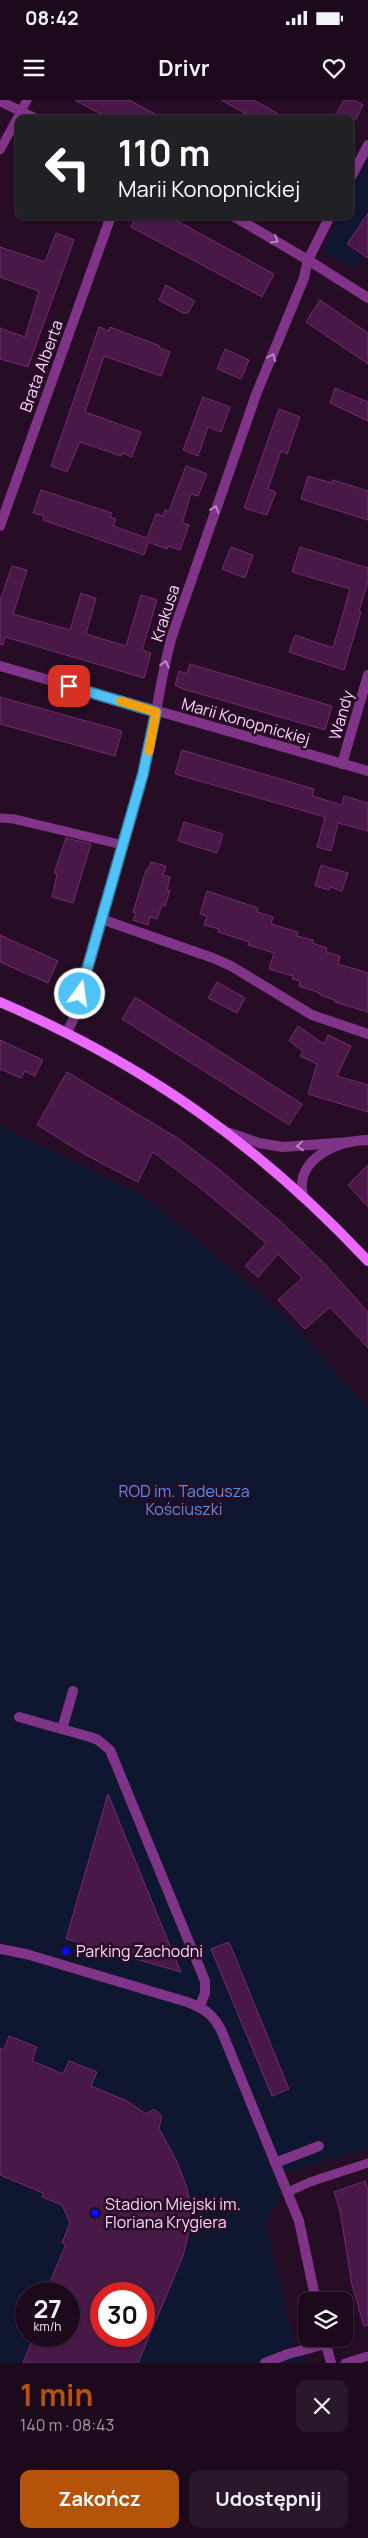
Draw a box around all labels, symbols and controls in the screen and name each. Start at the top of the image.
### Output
text: 08:42 [25,5,79,31]
text: Drivr [158,53,210,83]
icon: menu [20,54,48,82]
icon: heart [320,54,348,82]
text: 110 m [118,129,210,177]
icon: left [35,135,100,200]
text: Marii Konopnickiej [118,174,300,204]
one-way arrow [270,234,279,244]
street label: Brata Alberta [14,317,68,415]
one-way arrow [265,353,276,362]
one-way arrow [209,505,219,514]
street label: Krakusa [145,582,185,644]
one-way arrow [159,660,169,668]
pin [48,665,90,707]
icon: arrive [55,672,83,700]
street label: Wandy [323,687,359,742]
street label: Marii Konopnickiej [179,692,313,750]
position arrow [53,967,105,1019]
one-way arrow [296,1140,304,1151]
park label: ROD im. Tadeusza Kościuszki [118,1480,250,1520]
place label: Parking Zachodni [76,1940,203,1962]
marker: Parking Zachodni [60,1945,72,1957]
place label: Stadion Miejski im. Floriana Krygiera [105,2193,241,2233]
marker: Stadion Miejski im. Floriana Krygiera [89,2207,101,2219]
speed limit sign: 30 [90,2282,155,2347]
text: 27 [33,2291,62,2326]
map controls [298,2292,353,2347]
button: layers [298,2292,353,2347]
text: km/h [34,2318,61,2335]
text: 1 min [20,2374,93,2415]
button: close [296,2380,348,2432]
text: 140 m · 08:43 [20,2414,114,2436]
button: Zakończ [20,2470,179,2528]
button: Udostępnij [189,2470,348,2528]

